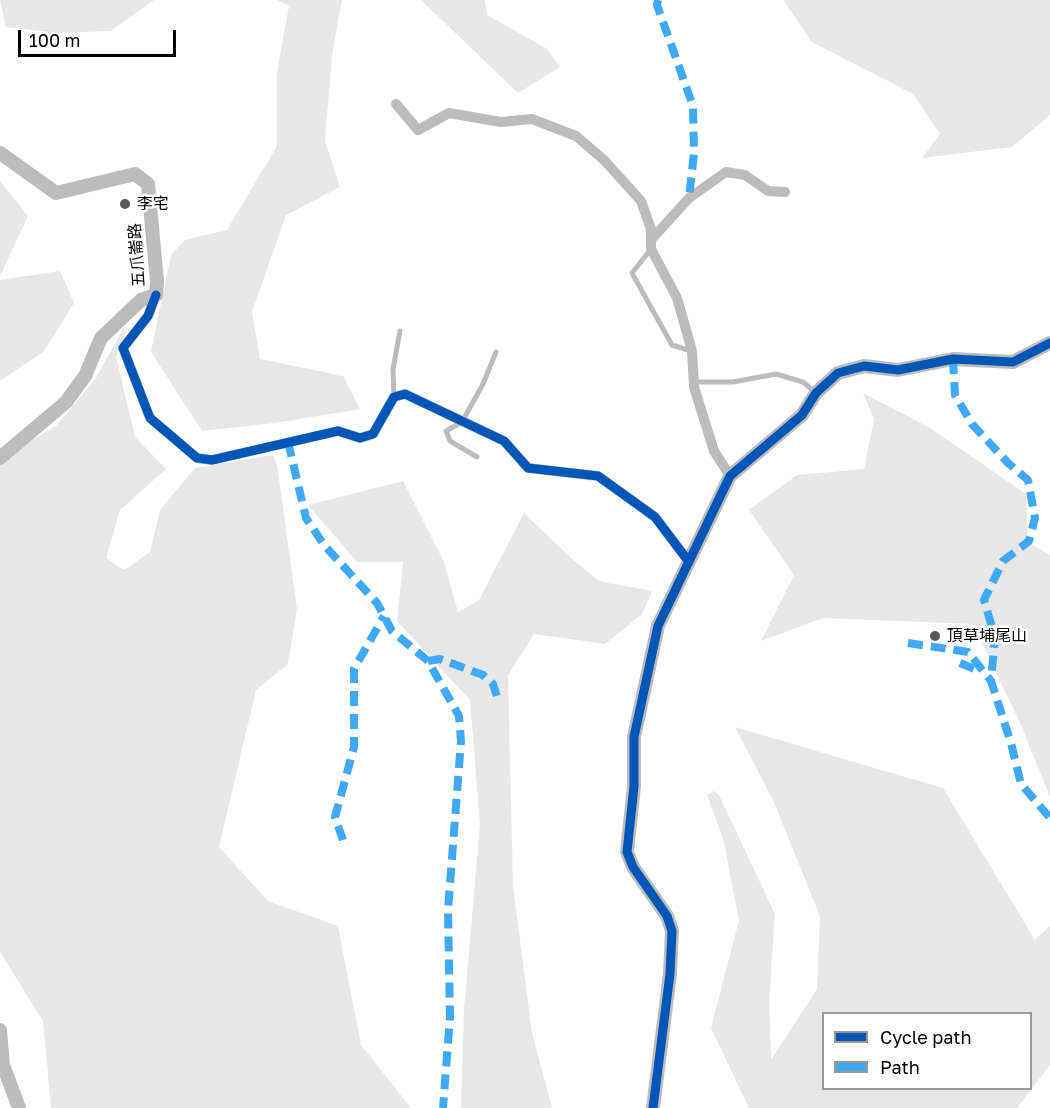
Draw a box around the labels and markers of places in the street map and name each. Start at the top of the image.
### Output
place label: 李宅 [137,194,169,214]
marker: 李宅 [118,197,132,211]
place label: 頂草埔尾山 [947,626,1027,646]
marker: 頂草埔尾山 [928,629,942,643]

